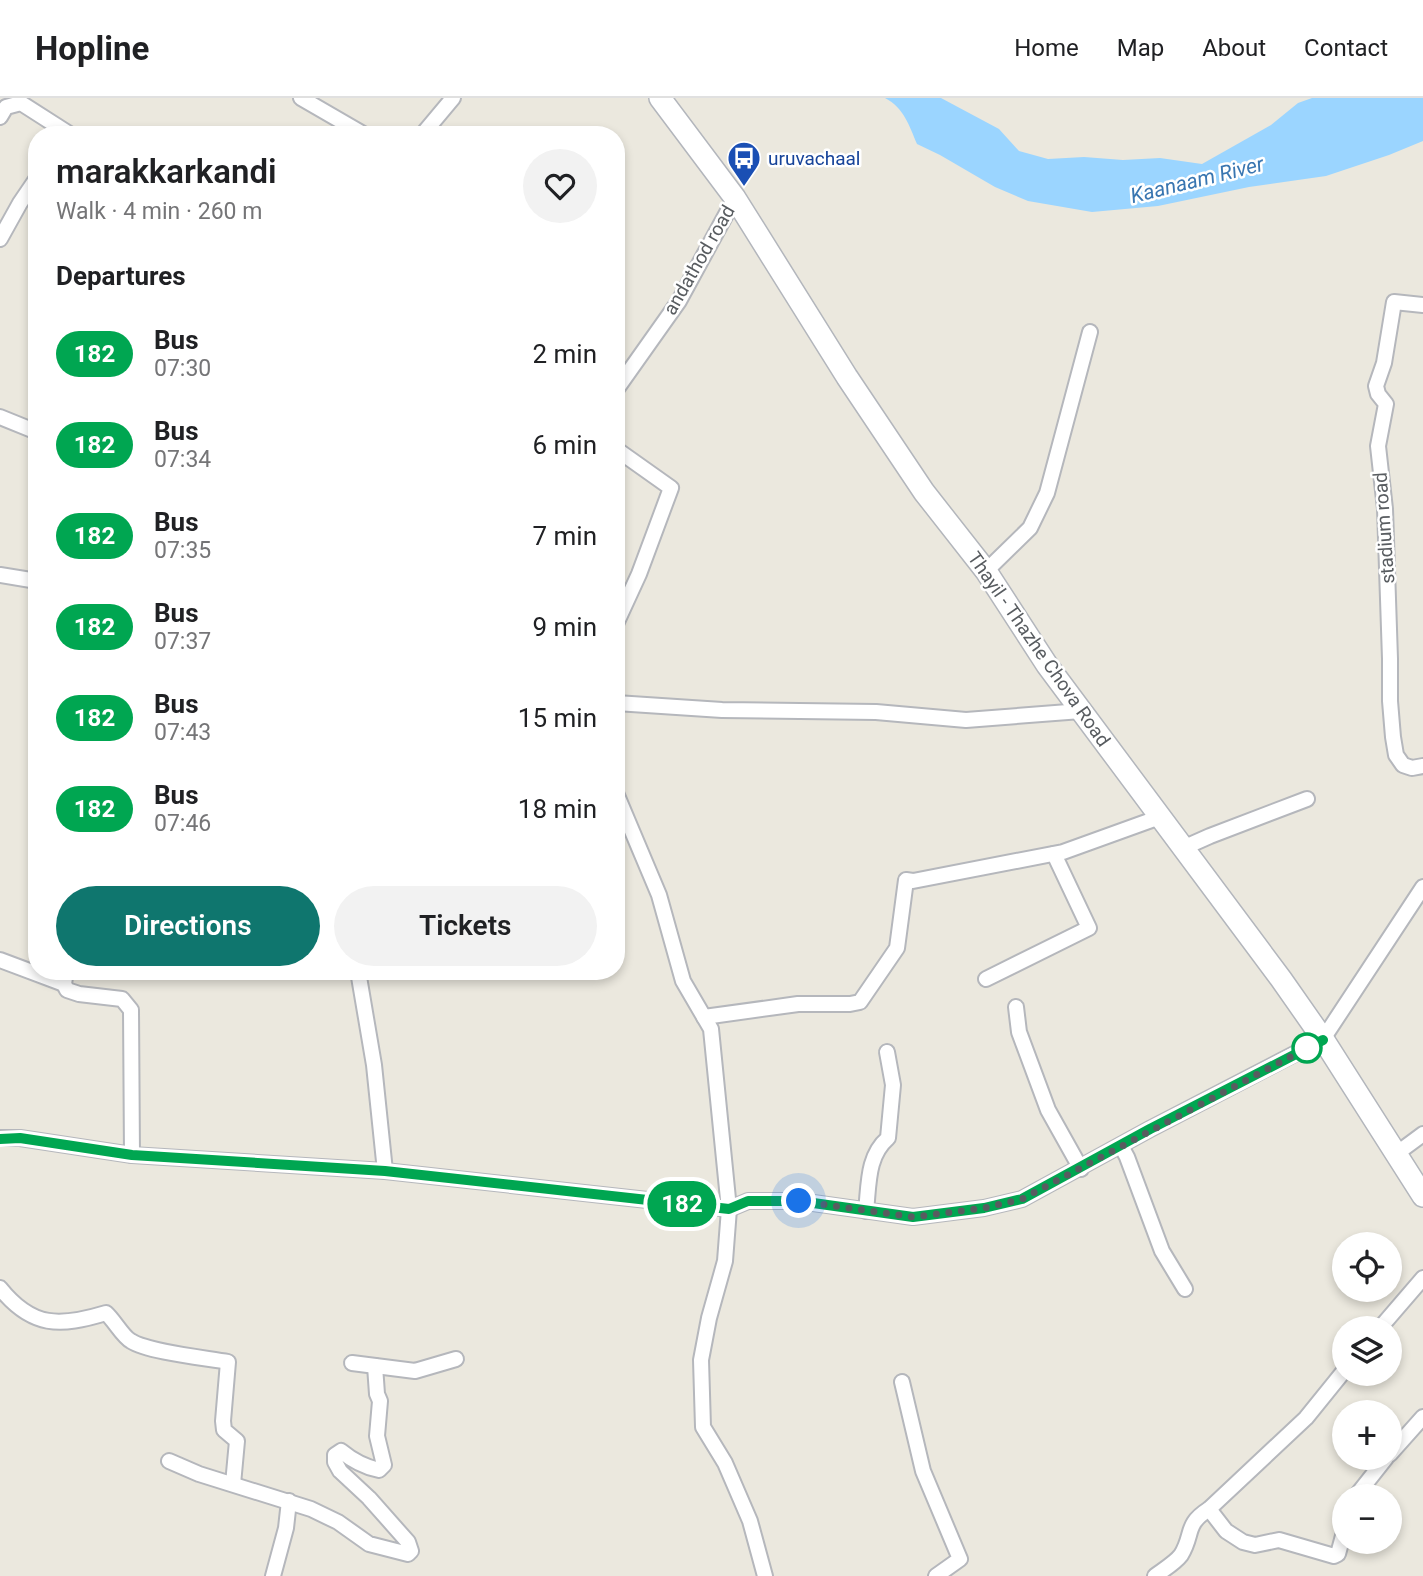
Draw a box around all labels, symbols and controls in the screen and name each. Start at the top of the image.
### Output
text: Hopline [35,29,149,68]
text: Home [1014,34,1079,62]
text: Map [1117,34,1164,62]
text: About [1202,34,1266,62]
text: Contact [1304,34,1388,62]
bus stop icon: uruvachaal [725,139,763,188]
place label: uruvachaal [768,147,861,170]
button: heart [523,149,597,223]
text: marakkarkandi [56,152,277,191]
water label: Kaanaam River [1128,152,1267,208]
text: Walk · 4 min · 260 m [56,198,262,225]
street label: andathod road [658,201,740,319]
text: Departures [56,261,186,291]
text: Bus [154,325,199,355]
text: 2 min [532,339,597,369]
text: 182 [74,340,115,368]
text: 07:30 [154,355,211,382]
text: Bus [154,416,199,446]
text: 6 min [532,430,597,460]
text: 182 [74,431,115,459]
text: 07:34 [154,446,211,473]
street label: stadium road [1369,471,1399,585]
text: Bus [154,507,199,537]
text: 7 min [532,521,597,551]
text: 182 [74,522,115,550]
text: 07:35 [154,537,211,564]
street label: Thayil - Thazhe Chova Road [963,547,1115,751]
text: Bus [154,598,199,628]
text: 9 min [532,612,597,642]
text: 182 [74,613,115,641]
text: 07:37 [154,628,211,655]
text: Bus [154,689,199,719]
text: 15 min [518,703,597,733]
text: 182 [74,704,115,732]
text: 07:43 [154,719,211,746]
text: Bus [154,780,199,810]
text: 18 min [518,794,597,824]
text: 182 [74,795,115,823]
text: 07:46 [154,810,211,837]
button: Directions [56,886,320,966]
button: Tickets [334,886,597,966]
unlabelled marker [1292,1033,1322,1063]
line badge: 182 [642,1181,722,1227]
your location [781,1183,816,1218]
text: 182 [661,1190,703,1218]
map controls [1332,1232,1402,1554]
button: locate [1332,1232,1402,1302]
button: layers [1332,1316,1402,1386]
button: + [1332,1400,1402,1470]
button: − [1332,1484,1402,1554]

